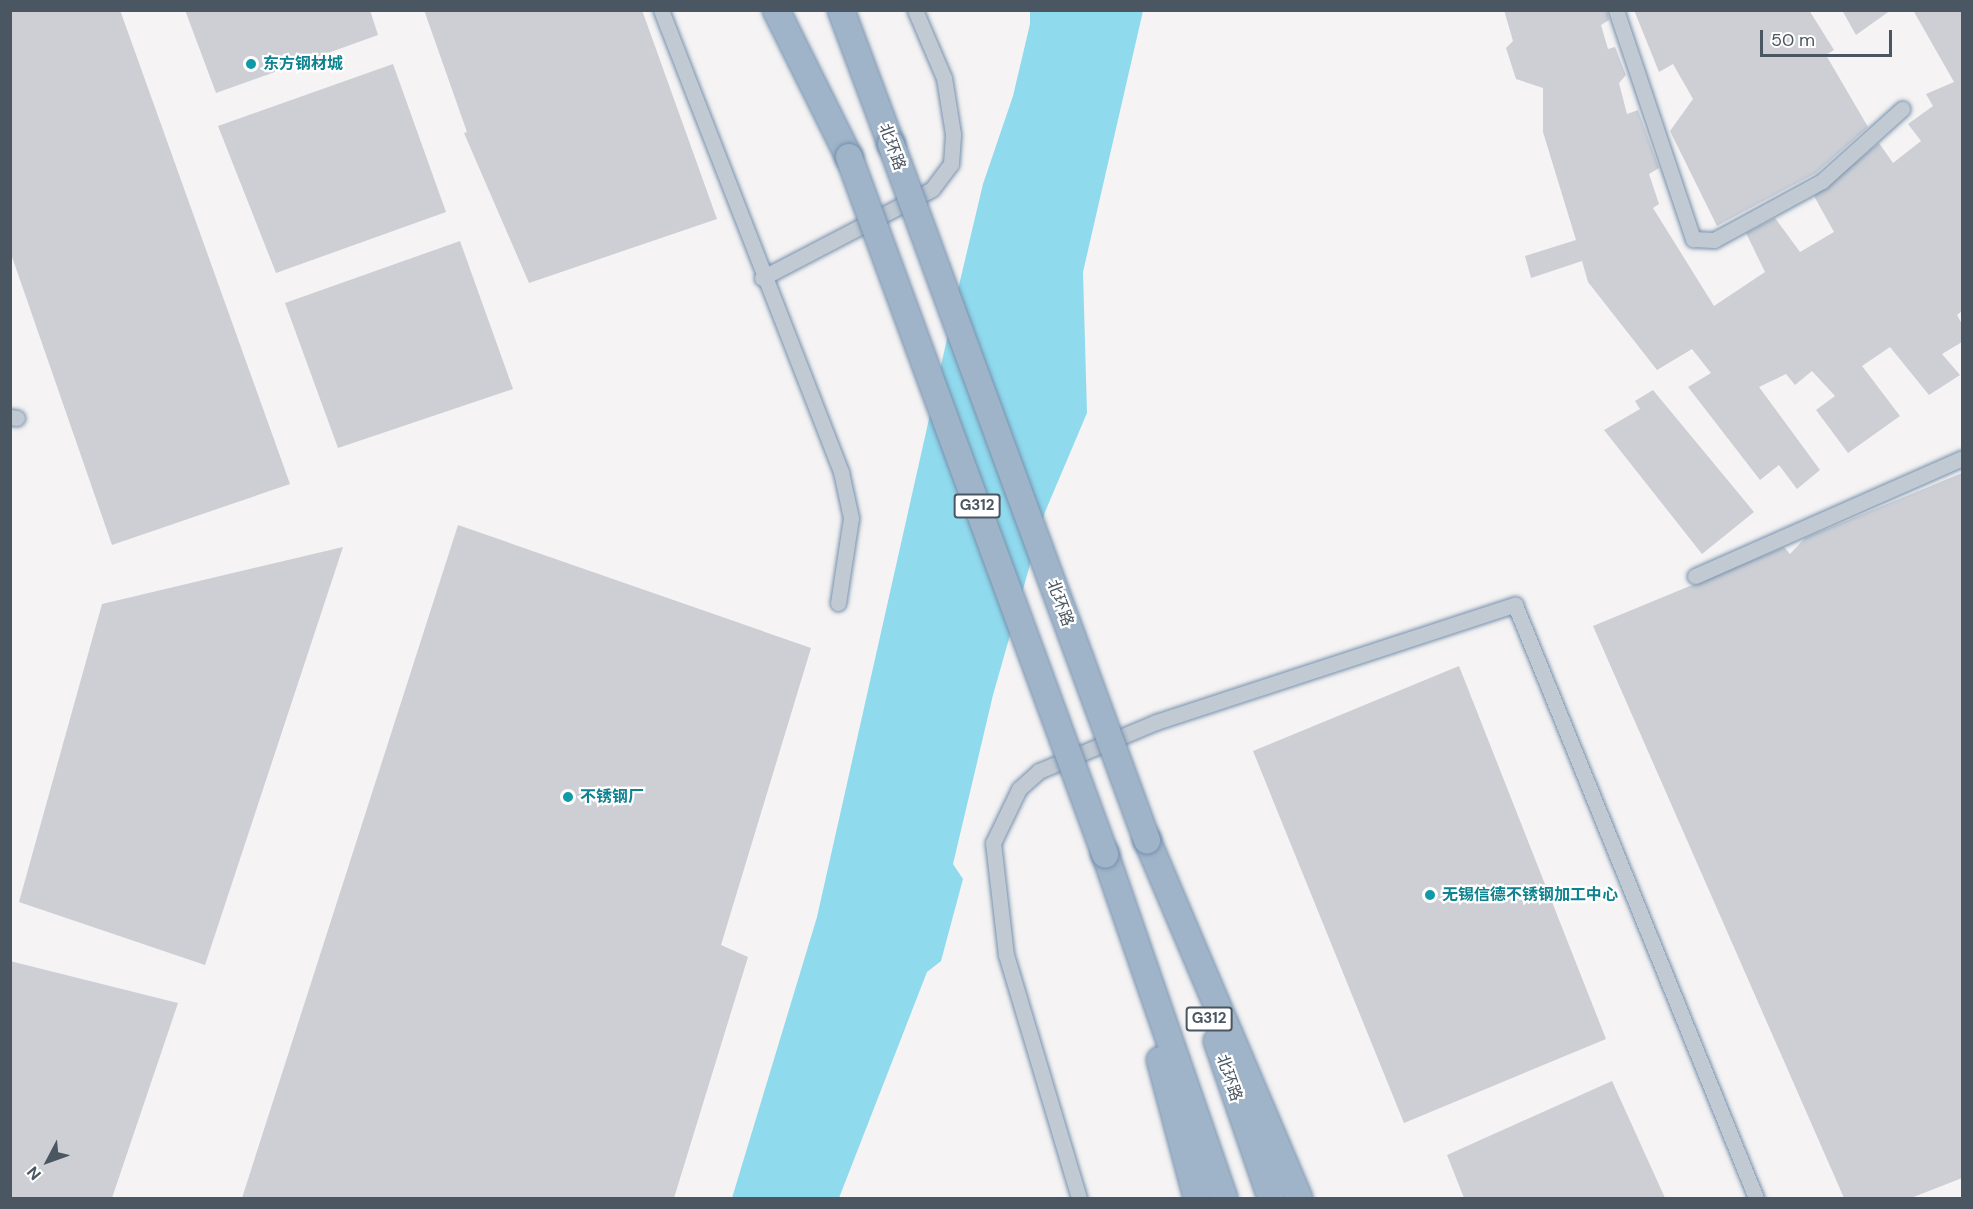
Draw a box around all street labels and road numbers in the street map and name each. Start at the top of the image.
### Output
street label: 北环路 [875,121,909,173]
road number: G312 [953,494,1001,518]
street label: 北环路 [1043,577,1077,629]
road number: G312 [1185,1007,1233,1031]
street label: 北环路 [1212,1052,1246,1104]

